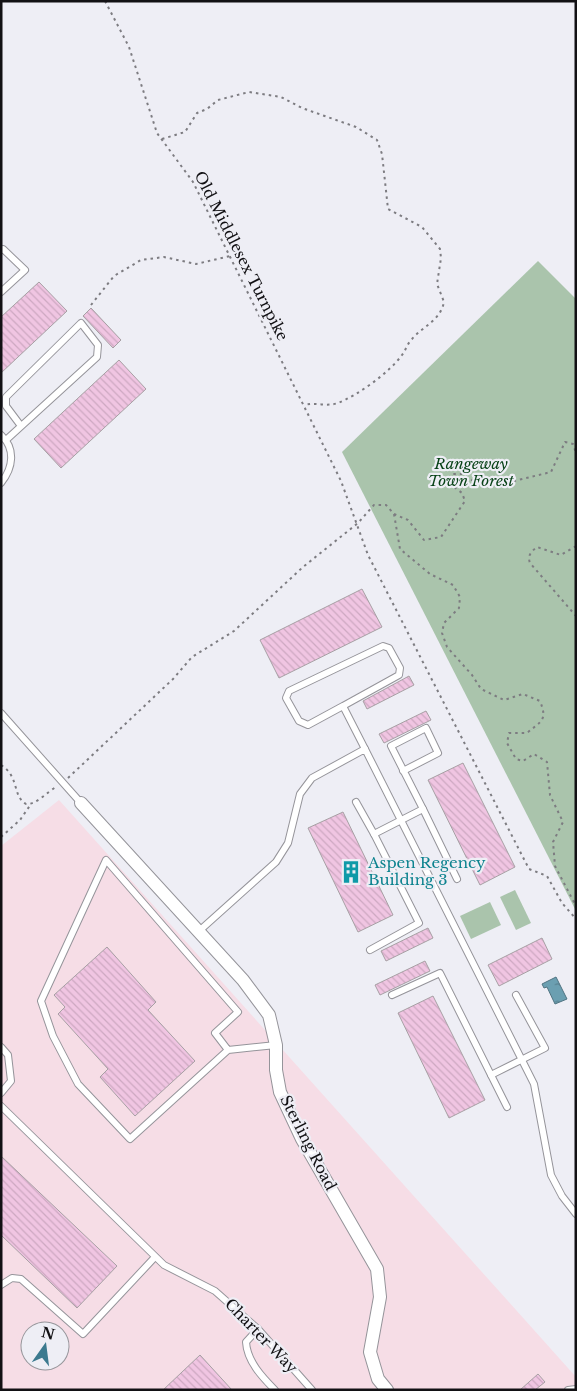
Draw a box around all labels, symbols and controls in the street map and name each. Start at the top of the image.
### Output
street label: Old Middlesex Turnpike [190,168,293,344]
park label: Rangeway Town Forest [428,454,514,490]
place label: Aspen Regency Building 3 [367,853,486,889]
building icon: Aspen Regency Building 3 [338,859,364,885]
street label: Sterling Road [276,1092,341,1194]
street label: Charter Way [221,1294,302,1377]
north arrow [20,1321,70,1371]
text: N [40,1323,57,1344]

